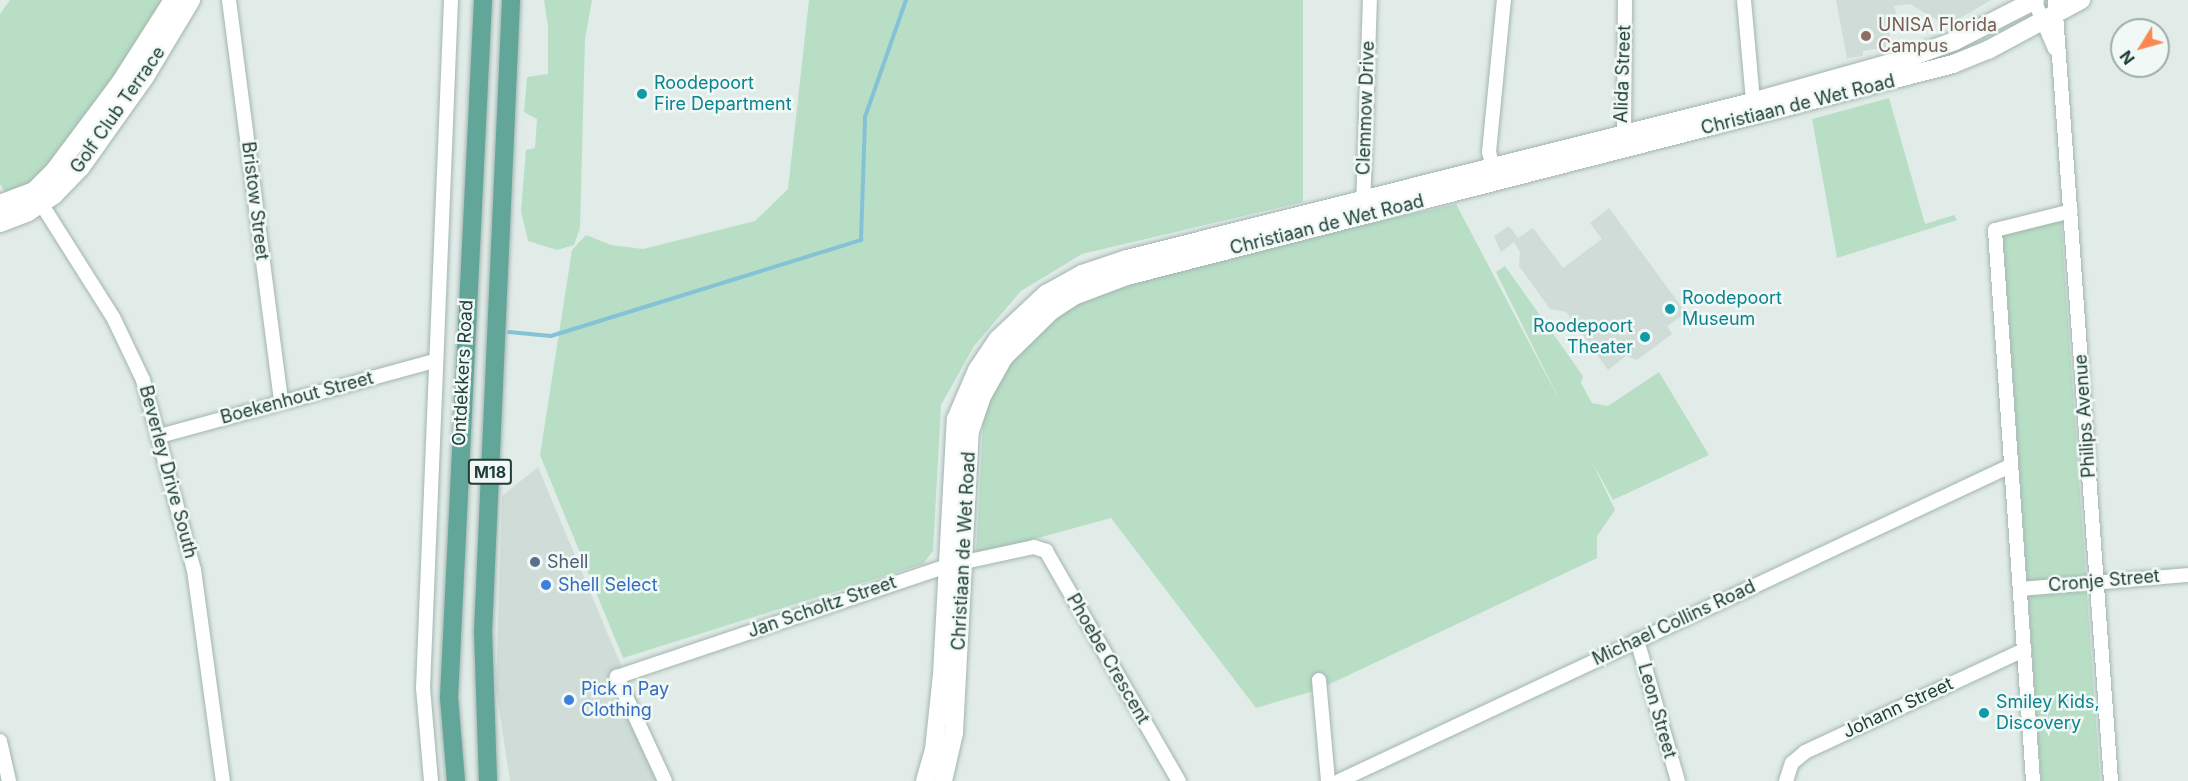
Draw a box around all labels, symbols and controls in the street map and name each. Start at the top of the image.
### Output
place label: UNISA Florida Campus [1878,15,1997,57]
north arrow [2110,18,2170,78]
street label: Alida Street [1610,25,1636,123]
marker: UNISA Florida Campus [1859,29,1873,43]
street label: Clemmow Drive [1353,40,1379,176]
street label: Golf Club Terrace [66,42,170,178]
text: N [2116,47,2139,69]
street label: Christiaan de Wet Road [1699,70,1897,140]
place label: Roodepoort Fire Department [654,73,792,116]
marker: Roodepoort Fire Department [635,87,649,101]
street label: Bristow Street [237,140,273,262]
street label: Christiaan de Wet Road [1228,190,1426,260]
place label: Roodepoort Museum [1682,288,1782,330]
street label: Ontdekkers Road [448,299,478,447]
marker: Roodepoort Museum [1663,302,1677,316]
place label: Roodepoort Theater [1533,316,1633,358]
marker: Roodepoort Theater [1638,330,1652,344]
street label: Philips Avenue [2070,353,2100,479]
street label: Boekenhout Street [218,367,376,429]
street label: Beverley Drive South [135,383,201,561]
street label: Christiaan de Wet Road [948,451,980,651]
road number: M18 [468,459,512,485]
place label: Shell [547,551,588,573]
marker: Shell [528,555,542,569]
street label: Cronje Street [2047,565,2161,597]
street label: Jan Scholtz Street [745,571,899,643]
place label: Shell Select [558,574,658,596]
street label: Michael Collins Road [1589,576,1759,670]
marker: Shell Select [539,578,553,592]
street label: Phoebe Crescent [1062,590,1154,728]
street label: Leon Street [1633,661,1681,761]
street label: Johann Street [1840,673,1956,743]
place label: Pick n Pay Clothing [581,679,669,722]
place label: Smiley Kids, Discovery [1996,692,2100,734]
marker: Pick n Pay Clothing [562,693,576,707]
marker: Smiley Kids, Discovery [1977,706,1991,720]

